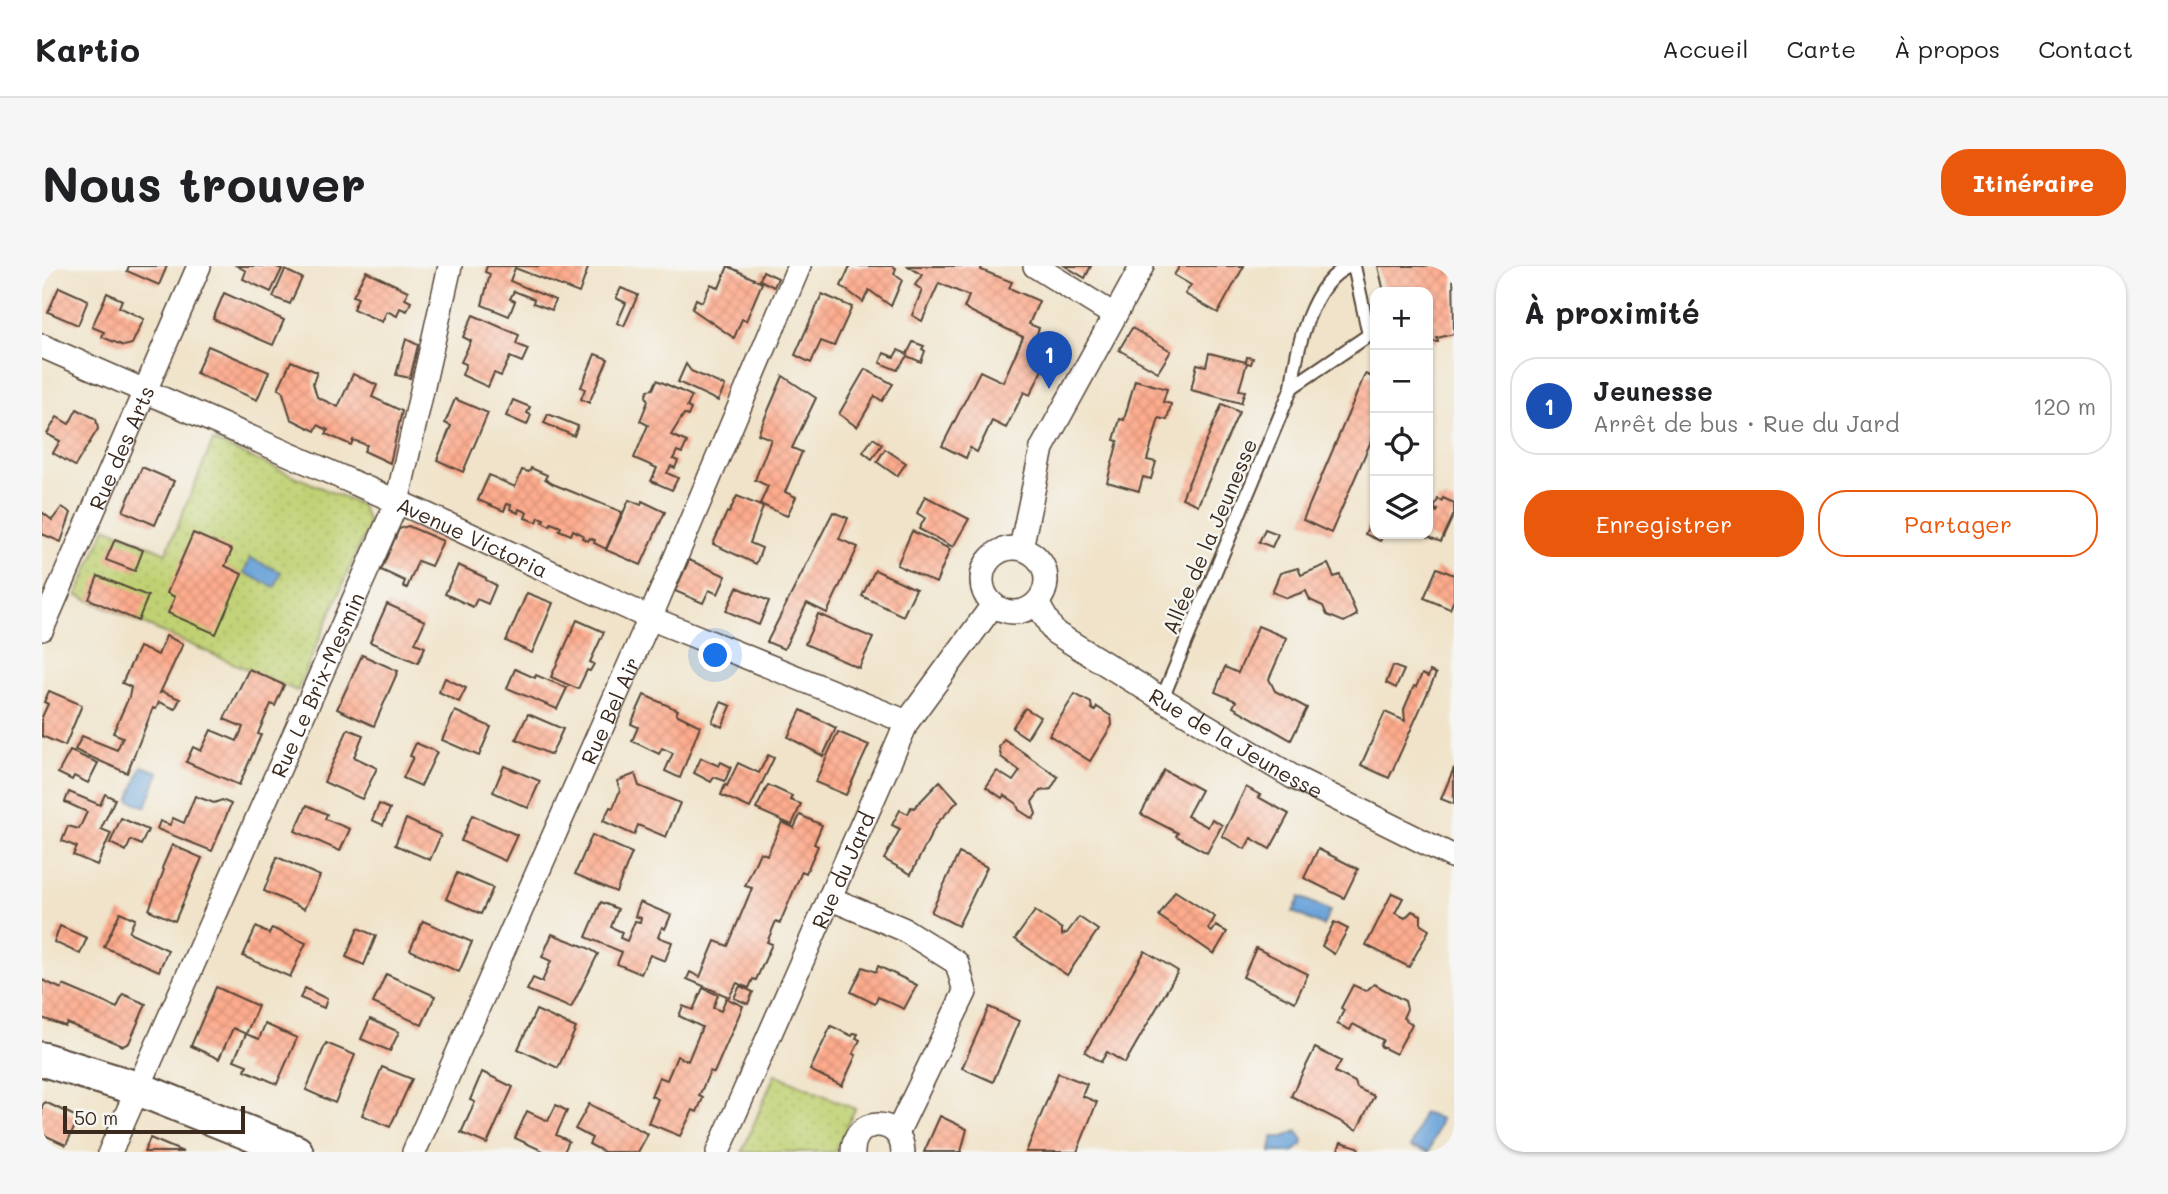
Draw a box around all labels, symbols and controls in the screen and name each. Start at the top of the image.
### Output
text: Kartio [35,27,140,70]
text: Accueil [1662,33,1748,64]
text: Carte [1786,33,1856,64]
text: À propos [1894,33,2000,64]
text: Contact [2038,33,2133,64]
button: Itinéraire [1941,149,2126,216]
text: Nous trouver [42,151,366,214]
map controls [1370,287,1433,539]
button: + [1370,287,1433,350]
text: À proximité [1524,292,1700,332]
pin: 1 [1026,331,1072,389]
button: − [1370,350,1433,413]
text: Jeunesse [1593,374,1713,408]
street label: Rue des Arts [82,381,159,513]
text: 1 [1544,391,1554,421]
text: 120 m [2033,391,2096,421]
text: Arrêt de bus · Rue du Jard [1593,408,1900,438]
button: locate [1370,413,1433,476]
street label: Allée de la Jeunesse [1156,434,1262,638]
button: layers [1370,476,1433,539]
street label: Avenue Victoria [393,490,553,583]
button: Enregistrer [1524,490,1804,557]
button: Partager [1818,490,2098,557]
street label: Rue Le Brix-Mesmin [264,588,369,781]
your location [698,638,732,672]
street label: Rue Bel Air [574,652,645,768]
street label: Rue de la Jeunesse [1145,681,1328,803]
street label: Rue du Jard [804,807,879,933]
scale bar [63,1103,245,1135]
text: 50 m [74,1105,118,1130]

